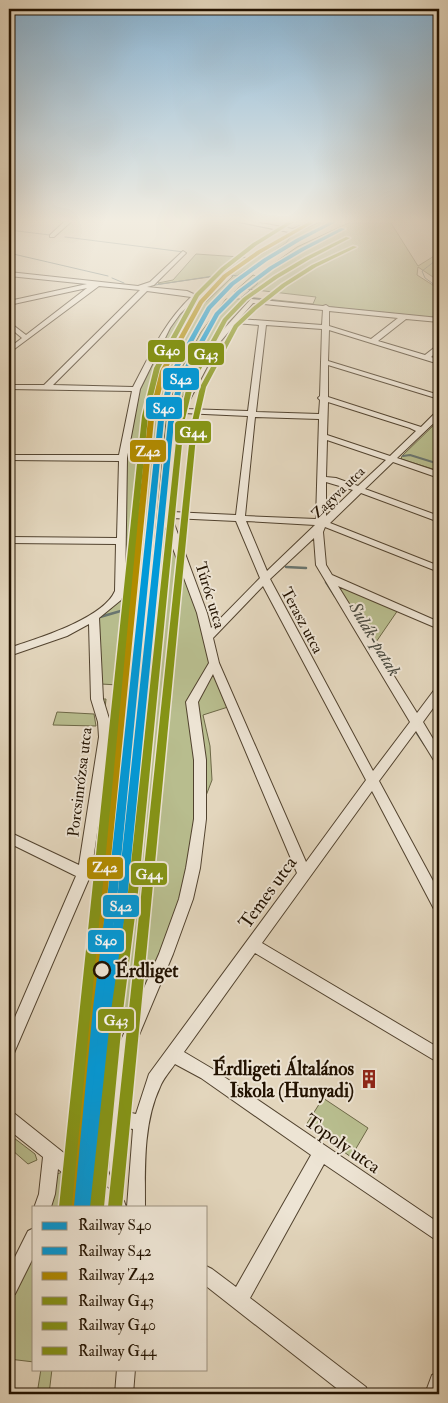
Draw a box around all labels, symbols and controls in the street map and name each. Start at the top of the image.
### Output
line badge: G40 [147,339,186,363]
text: G40 [154,342,180,359]
line badge: G43 [187,342,225,366]
text: G43 [194,346,218,363]
line badge: S42 [162,367,200,391]
text: S42 [170,371,192,388]
line badge: S40 [145,396,183,420]
text: S40 [153,400,175,417]
line badge: G44 [174,420,212,444]
text: G44 [180,424,208,441]
line badge: Z42 [129,439,167,463]
text: Z42 [135,443,161,460]
street label: Zagyva utca [308,463,369,523]
street label: Túróc utca [190,560,230,631]
street label: Terasz utca [276,584,328,657]
water label: Sulák-patak [343,597,406,681]
street label: Porcsinrózsa utca [63,726,97,838]
street label: Temes utca [233,851,302,934]
line badge: Z42 [86,856,124,880]
text: Z42 [92,859,118,876]
line badge: G44 [130,862,168,886]
text: G44 [136,866,164,883]
line badge: S42 [102,894,140,918]
text: S42 [110,898,132,915]
line badge: S40 [87,929,125,953]
text: S40 [95,932,117,949]
place label: Érdliget [115,957,179,984]
marker: Érdliget [93,961,111,979]
line badge: G43 [97,1008,135,1032]
text: G43 [104,1012,128,1029]
place label: Érdligeti Általános Iskola (Hunyadi) [213,1055,354,1104]
building icon: Érdligeti Általános Iskola (Hunyadi) [358,1068,380,1090]
street label: Topoly utca [299,1109,385,1180]
legend [32,1206,208,1370]
text: Railway S40 [78,1216,152,1235]
text: Railway S42 [78,1242,152,1261]
text: Railway Z42 [78,1266,155,1285]
text: Railway G43 [78,1292,154,1311]
text: Railway G40 [78,1316,156,1335]
text: Railway G44 [78,1342,157,1361]

